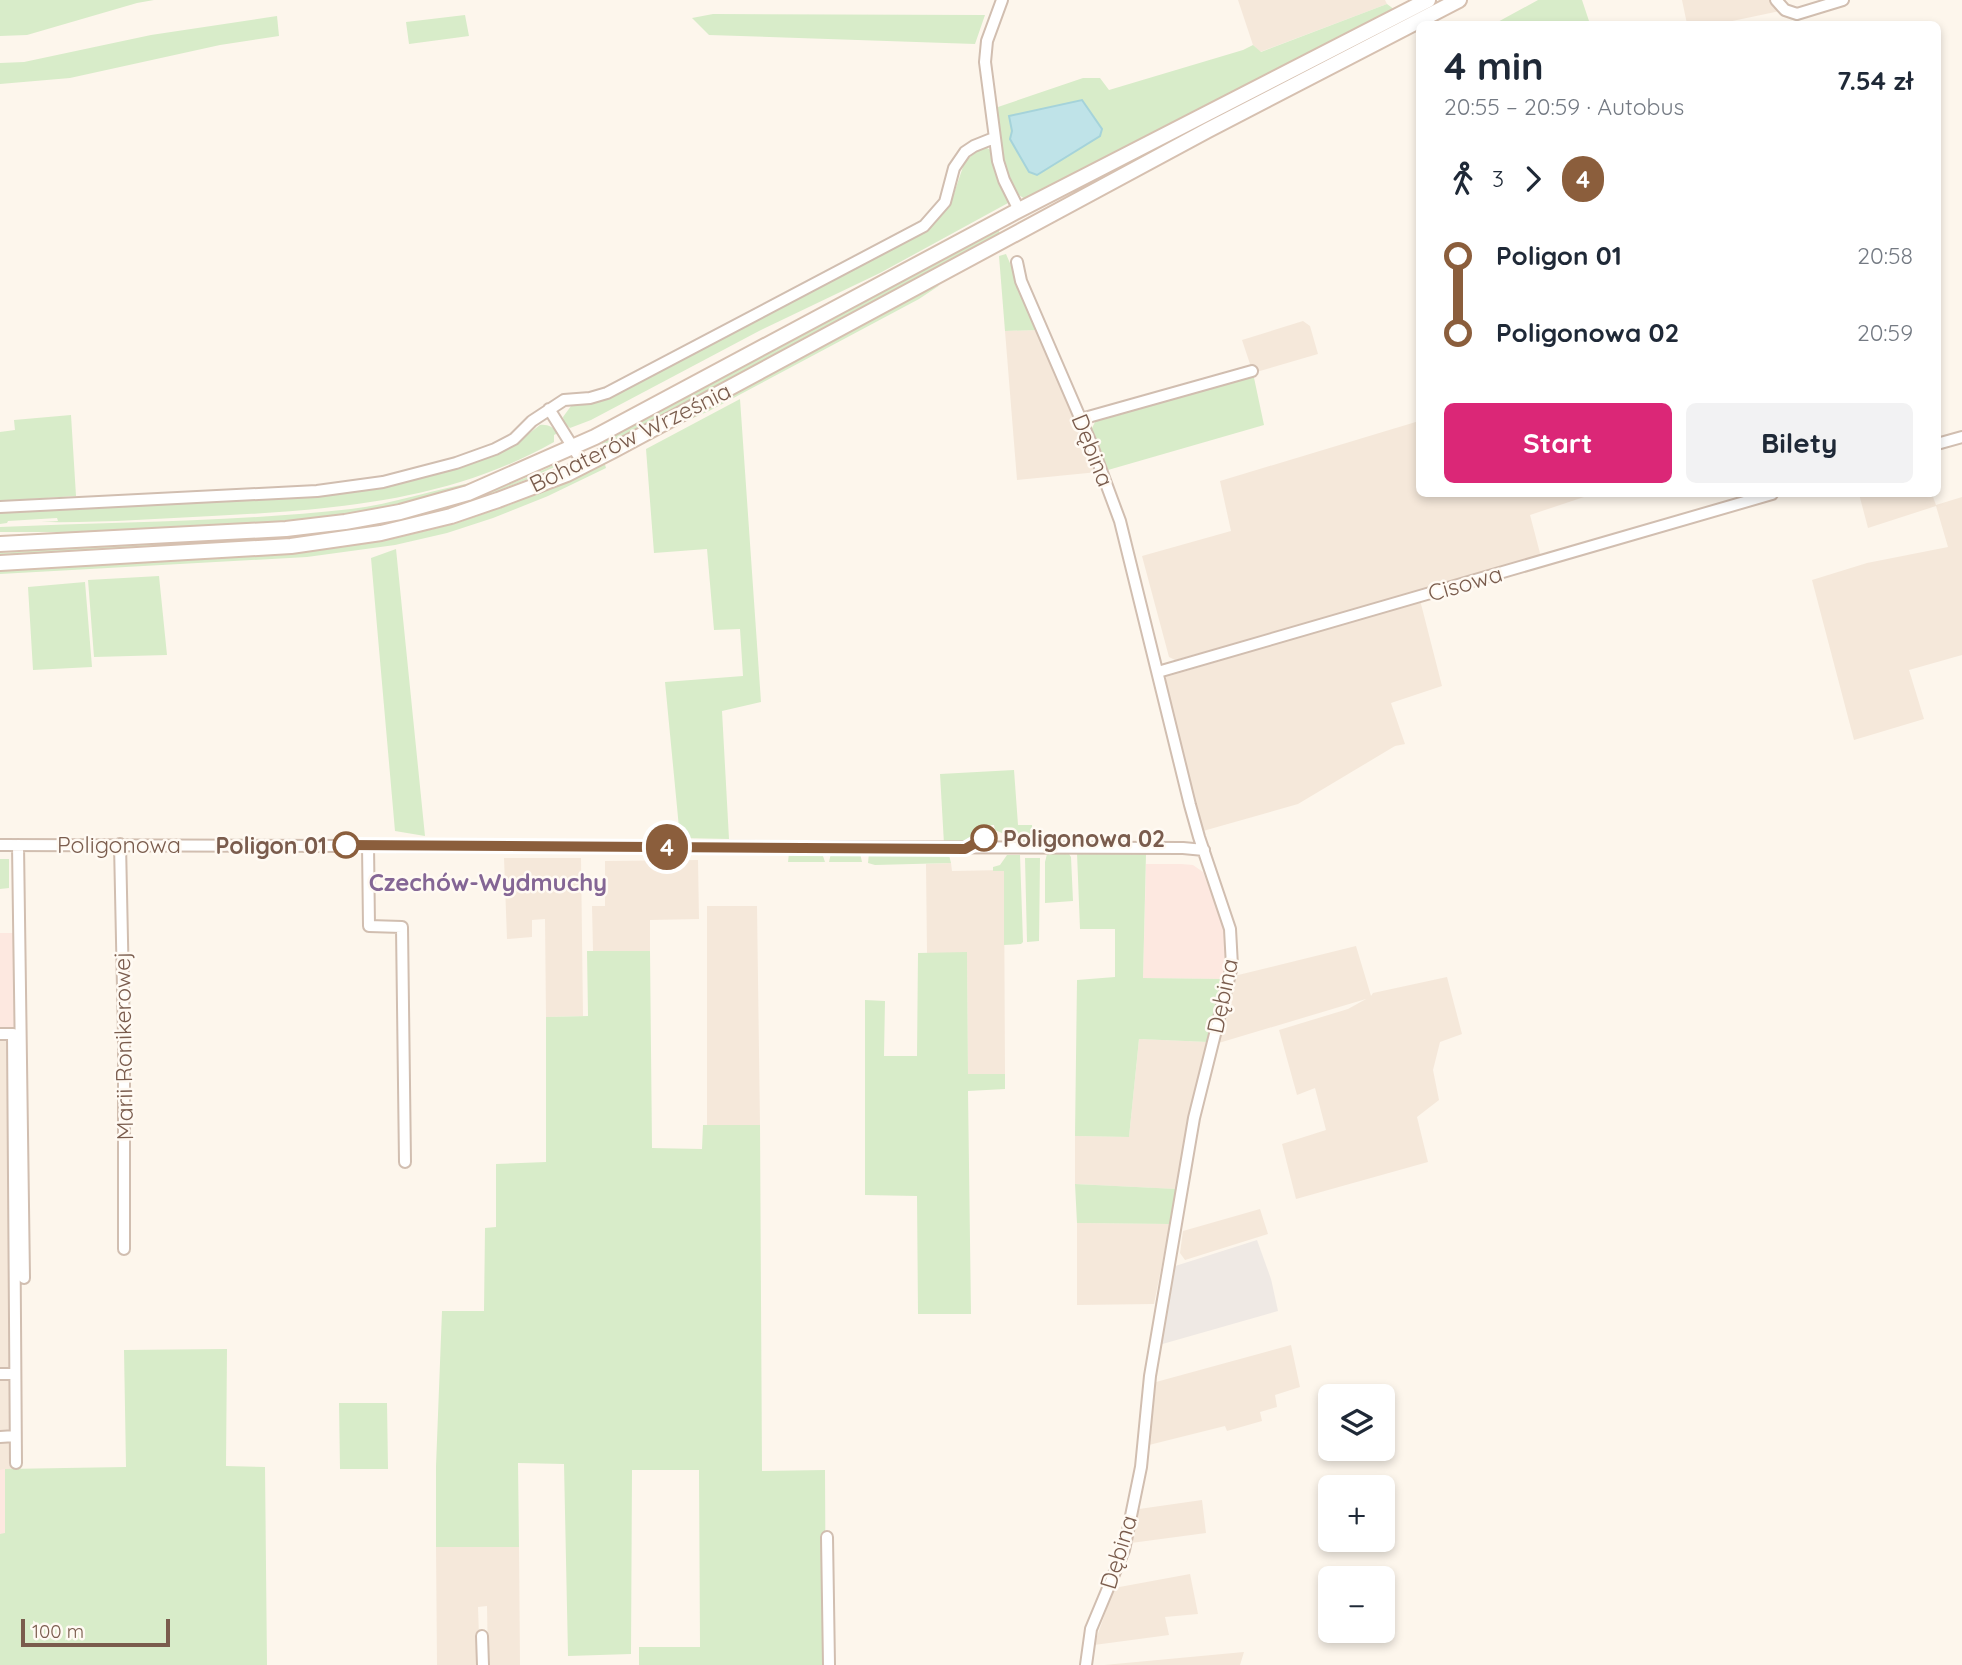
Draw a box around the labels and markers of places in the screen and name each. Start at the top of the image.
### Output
place label: Poligonowa 02 [1003,824,1165,853]
marker: Poligonowa 02 [971,825,997,851]
place label: Poligon 01 [216,831,327,860]
marker: Poligon 01 [333,832,359,858]

